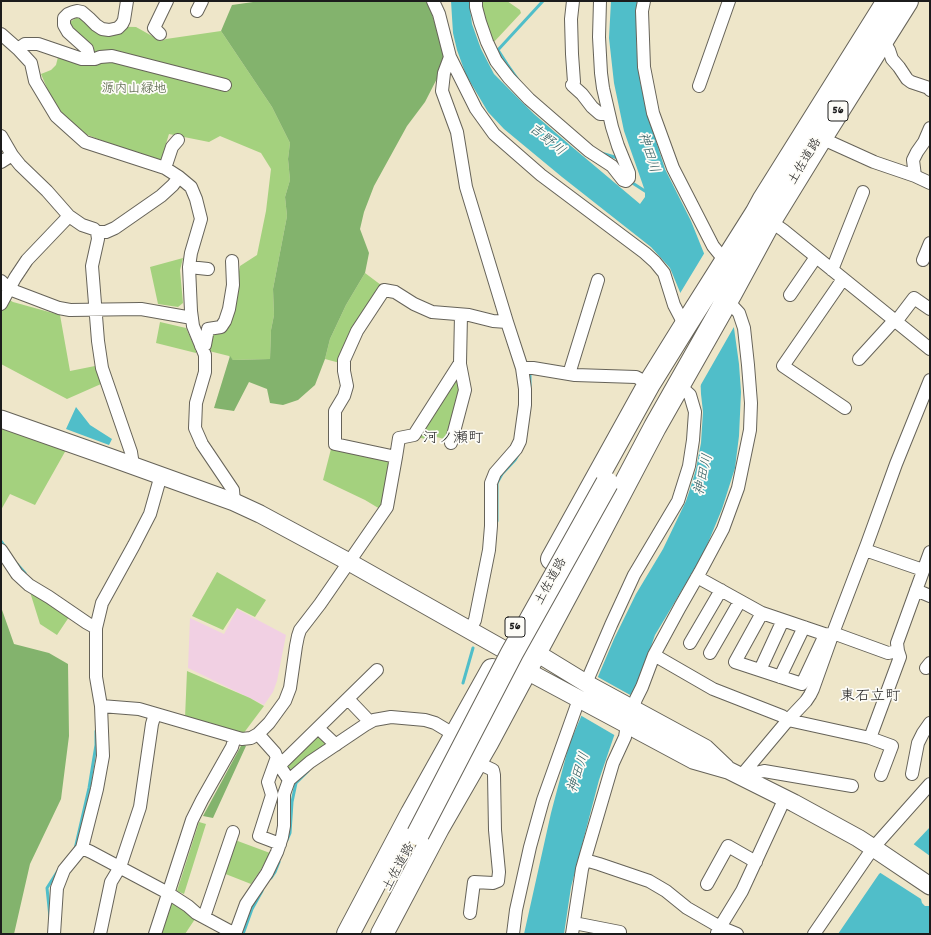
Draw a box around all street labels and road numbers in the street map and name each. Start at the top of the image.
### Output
road number: 56 [828,101,848,121]
street label: 土佐道路 [786,136,826,188]
street label: 土佐道路 [533,555,571,609]
road number: 56 [505,617,525,637]
street label: 土佐道路 [381,841,419,895]

